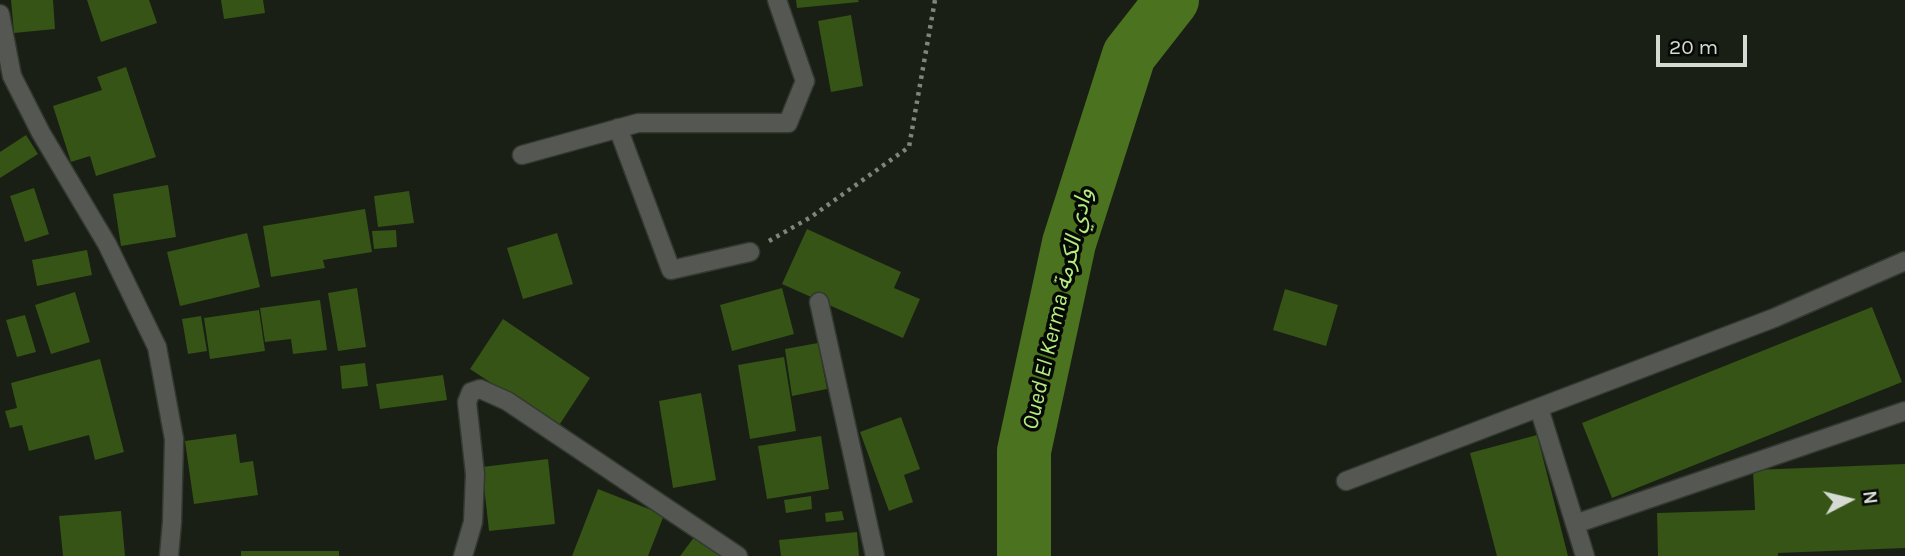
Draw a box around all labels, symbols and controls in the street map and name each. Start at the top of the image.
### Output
scale bar [1660,21,1751,65]
text: 20 m [1669,35,1718,59]
water label: Oued El Kerma وادي الكرمة [1017,186,1099,432]
north arrow [1814,465,1884,535]
text: N [1858,489,1882,506]

